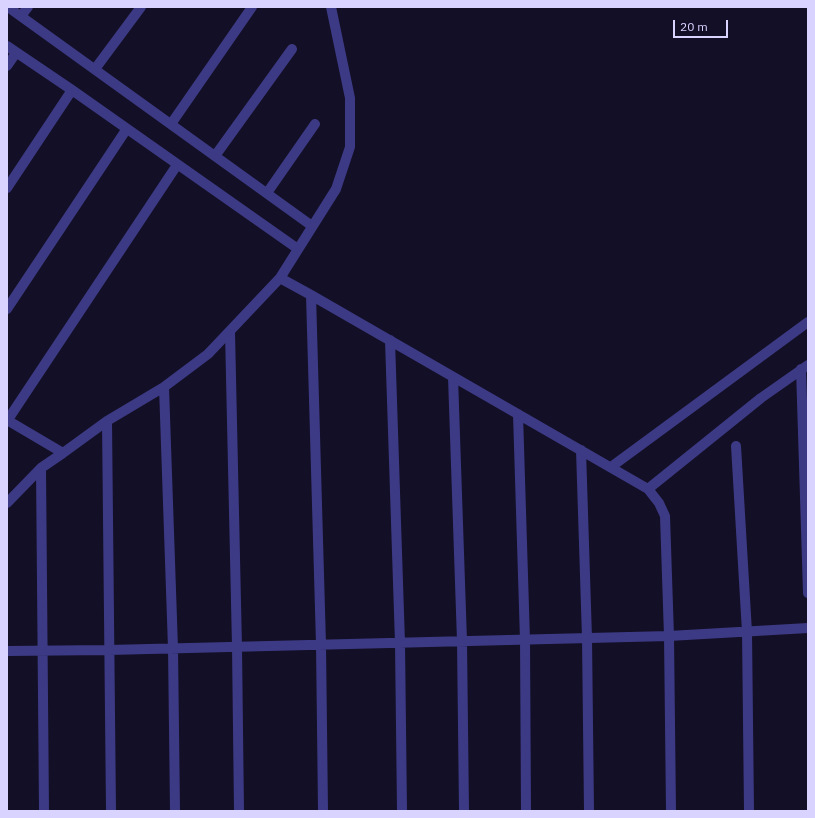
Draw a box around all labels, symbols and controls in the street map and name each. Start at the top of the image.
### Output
scale bar [675,12,730,38]
text: 20 m [680,19,708,34]

